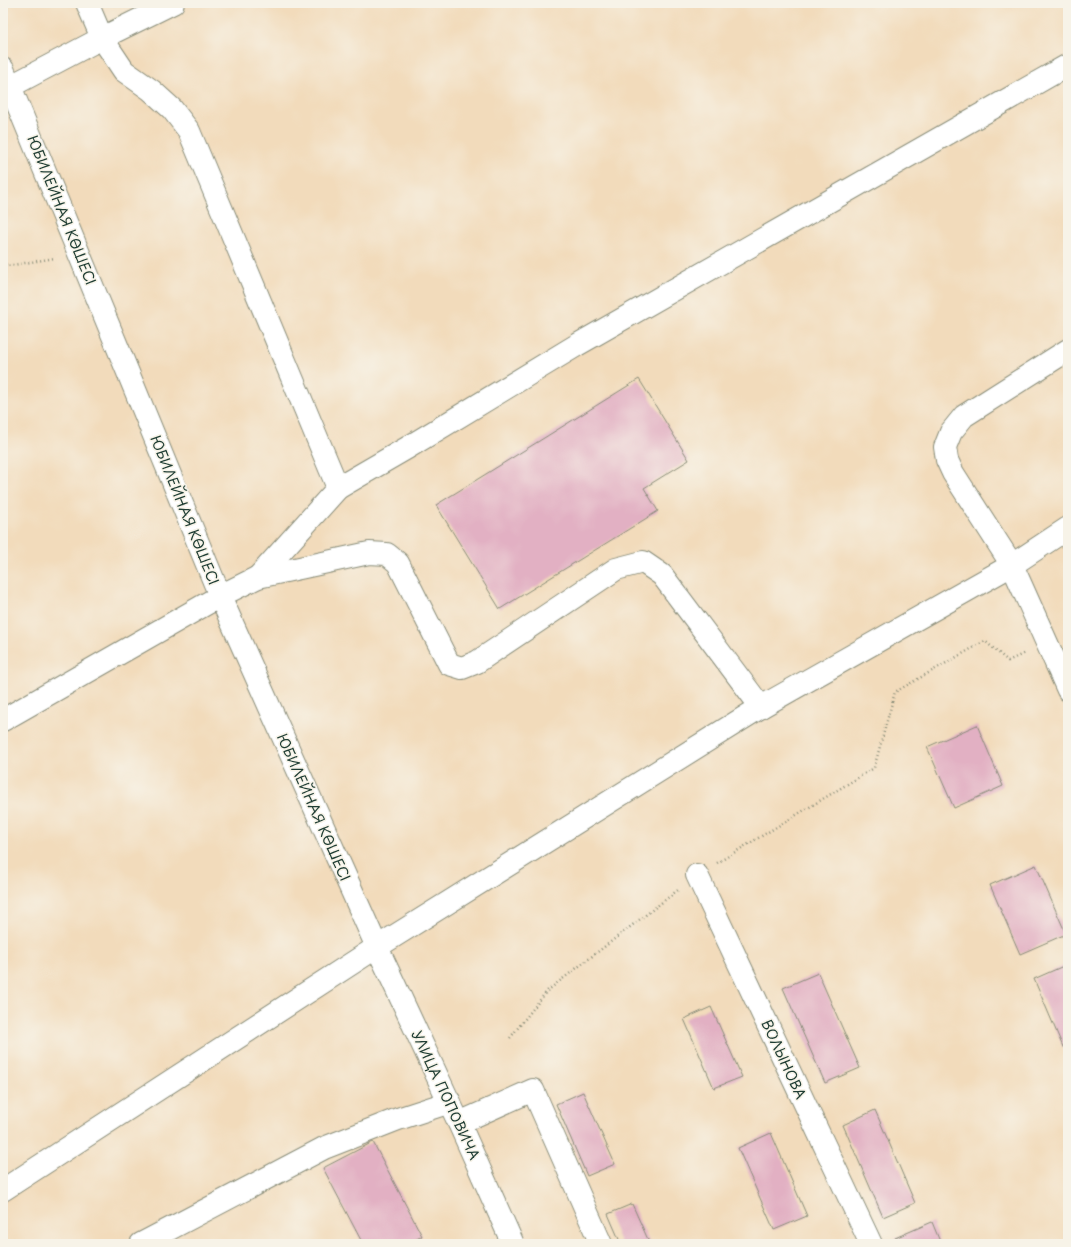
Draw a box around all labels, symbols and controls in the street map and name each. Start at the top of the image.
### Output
street label: ЮБИЛЕЙНАЯ КӨШЕСІ [22,132,102,288]
street label: ЮБИЛЕЙНАЯ КӨШЕСІ [145,432,225,588]
street label: ЮБИЛЕЙНАЯ КӨШЕСІ [272,730,356,884]
street label: ВОЛЫНОВА [756,1016,812,1102]
street label: УЛИЦА ПОПОВИЧА [407,1027,485,1163]

